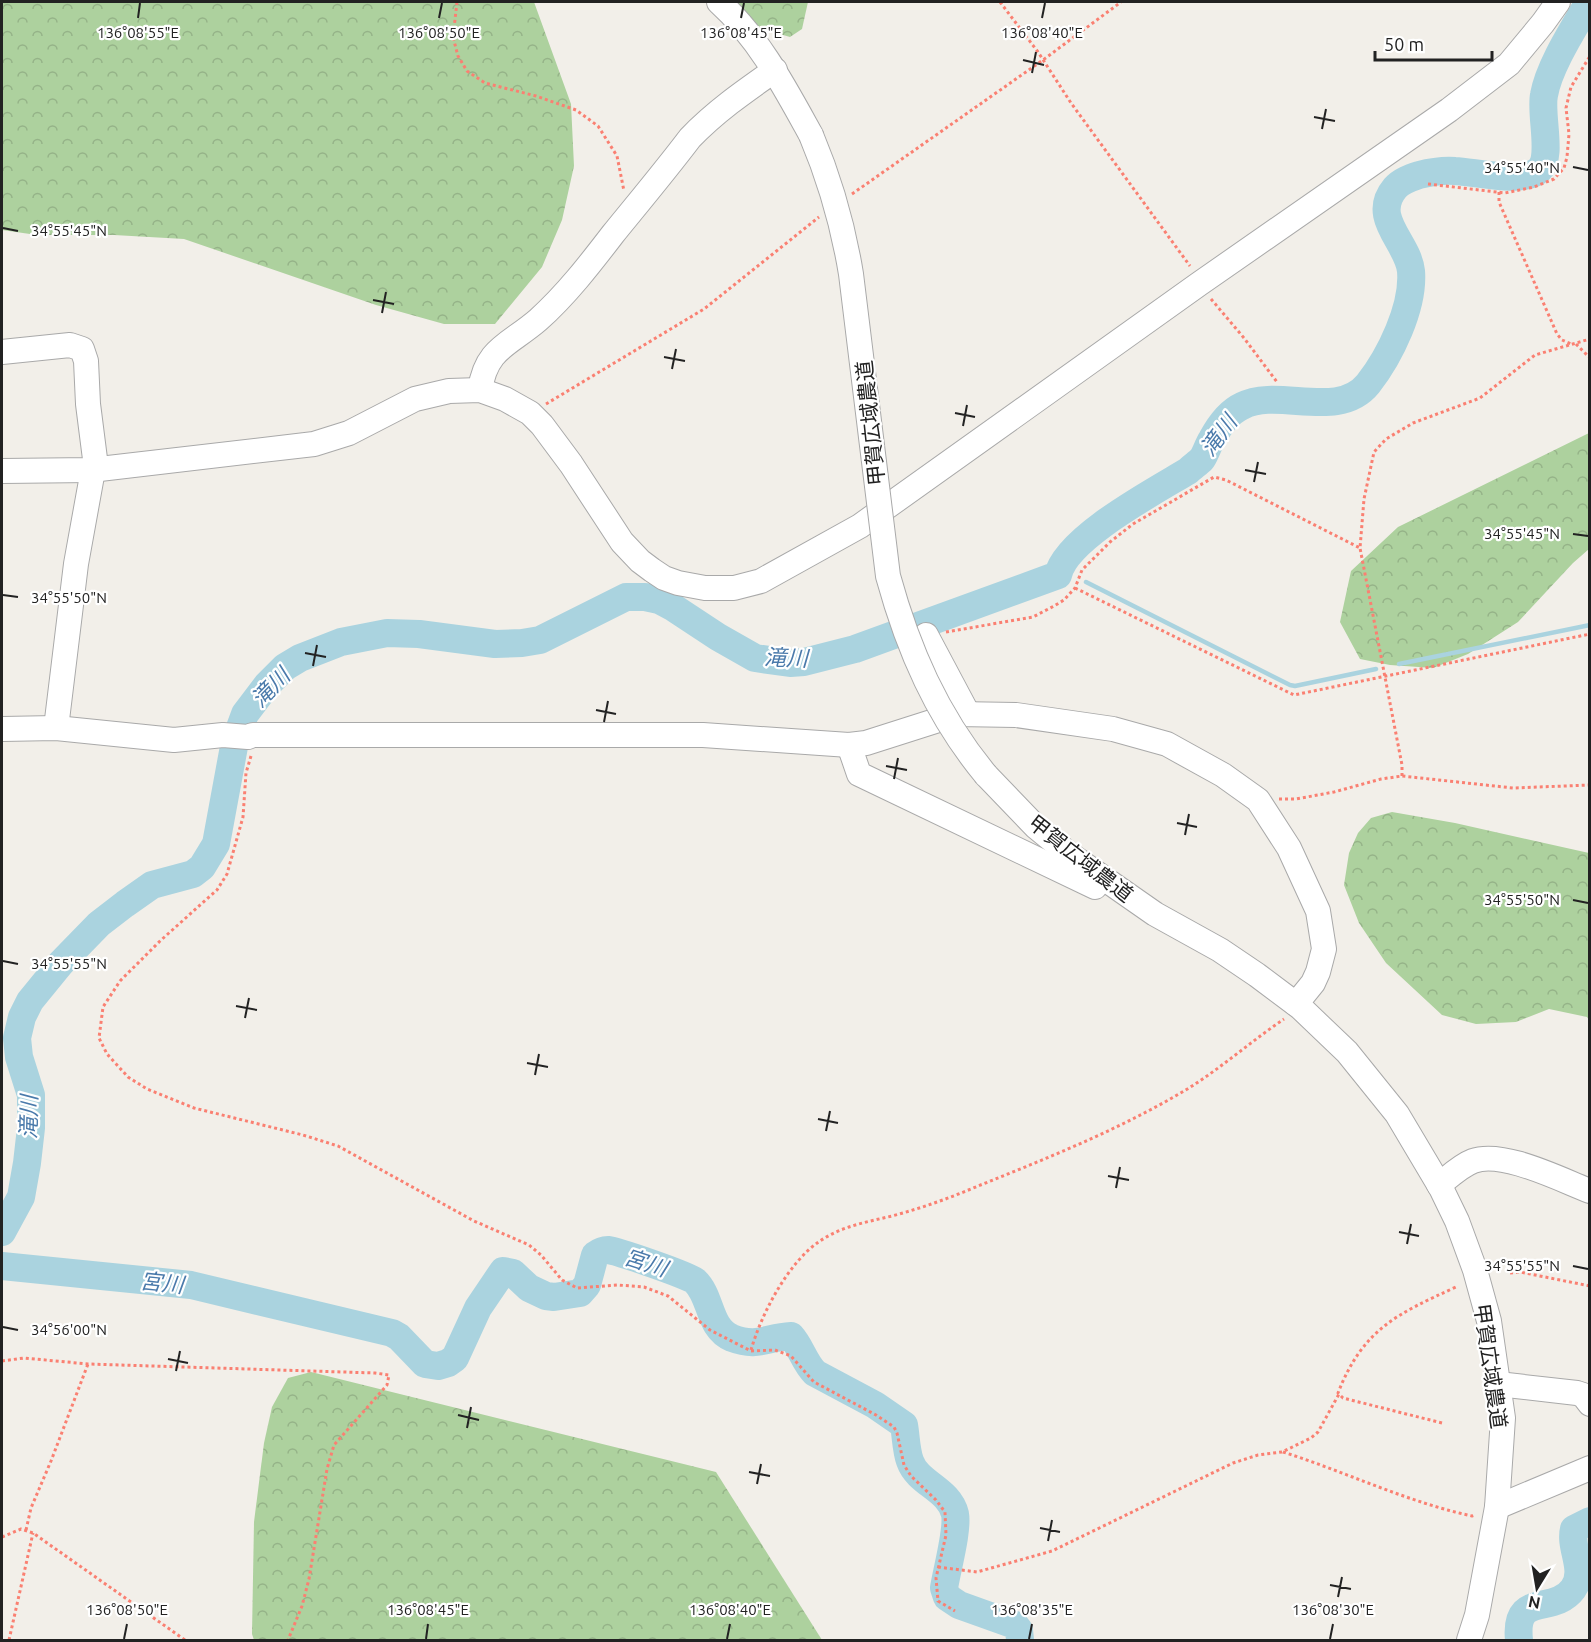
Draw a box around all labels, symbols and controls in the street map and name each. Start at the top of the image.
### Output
text: 136°08'55"E [97,24,179,41]
text: 136°08'50"E [398,24,480,41]
text: 136°08'45"E [700,24,782,41]
text: 136°08'40"E [1001,24,1083,41]
scale bar [1375,24,1492,62]
text: 50 m [1384,34,1424,54]
text: 34°55'40"N [1484,159,1560,176]
text: 34°55'45"N [31,222,107,239]
street label: 甲賀広域農道 [851,359,889,487]
water label: 滝川 [1195,408,1242,460]
text: 34°55'45"N [1484,525,1560,542]
text: 34°55'50"N [31,589,107,606]
water label: 滝川 [764,644,810,670]
water label: 滝川 [246,661,296,712]
street label: 甲賀広域農道 [1024,810,1138,906]
text: 34°55'50"N [1484,891,1560,908]
text: 34°55'55"N [31,955,107,972]
water label: 滝川 [15,1093,41,1139]
water label: 宮川 [621,1243,673,1281]
text: 34°55'55"N [1484,1257,1560,1274]
water label: 宮川 [139,1267,187,1297]
street label: 甲賀広域農道 [1470,1302,1512,1430]
text: 34°56'00"N [31,1321,107,1338]
north arrow [1507,1558,1567,1618]
text: N [1527,1593,1542,1613]
text: 136°08'50"E [86,1601,168,1618]
text: 136°08'45"E [387,1601,469,1618]
text: 136°08'40"E [689,1601,771,1618]
text: 136°08'35"E [991,1601,1073,1618]
text: 136°08'30"E [1292,1601,1374,1618]

